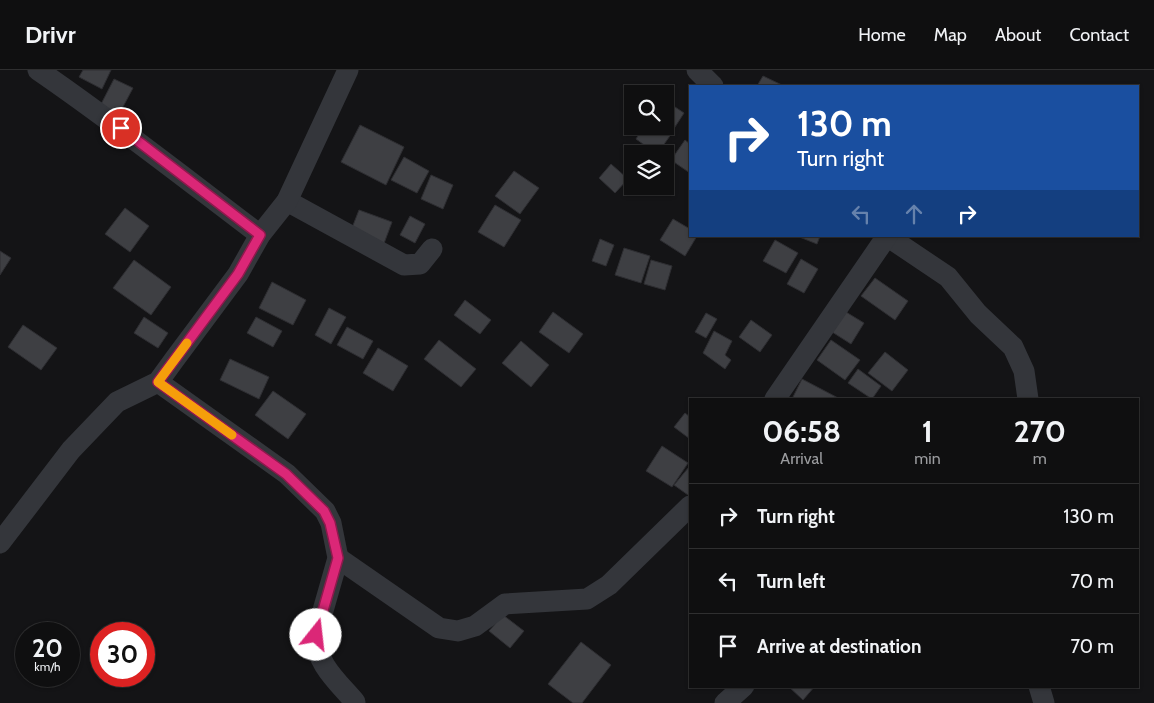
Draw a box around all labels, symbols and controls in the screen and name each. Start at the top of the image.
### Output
text: Drivr [25,20,76,49]
text: Home [858,24,906,46]
text: Map [934,24,967,46]
text: About [995,24,1041,46]
text: Contact [1069,24,1129,46]
map controls [624,85,674,195]
button: search [624,85,674,135]
text: 130 m [797,102,892,145]
icon: right [714,105,779,170]
pin [100,107,142,149]
icon: arrive [107,114,135,142]
button: layers [624,145,674,195]
text: Turn right [797,145,884,172]
icon: left [847,200,875,228]
icon: ahead [900,200,928,228]
icon: right [953,200,981,228]
text: 06:58 [762,413,841,450]
text: 1 [922,413,933,450]
text: 270 [1014,413,1066,450]
text: Arrival [780,449,823,468]
text: min [914,449,941,468]
text: m [1033,449,1047,468]
icon: right [714,502,742,530]
text: Turn right [757,505,835,528]
text: 130 m [1063,505,1114,528]
icon: left [714,567,742,595]
text: Turn left [757,570,825,593]
text: 70 m [1070,570,1114,593]
position arrow [289,608,341,660]
speed limit sign: 30 [90,622,155,687]
icon: arrive [714,632,742,660]
text: 20 [32,633,63,663]
text: Arrive at destination [757,635,921,658]
text: 70 m [1070,635,1114,658]
text: km/h [34,659,61,674]

